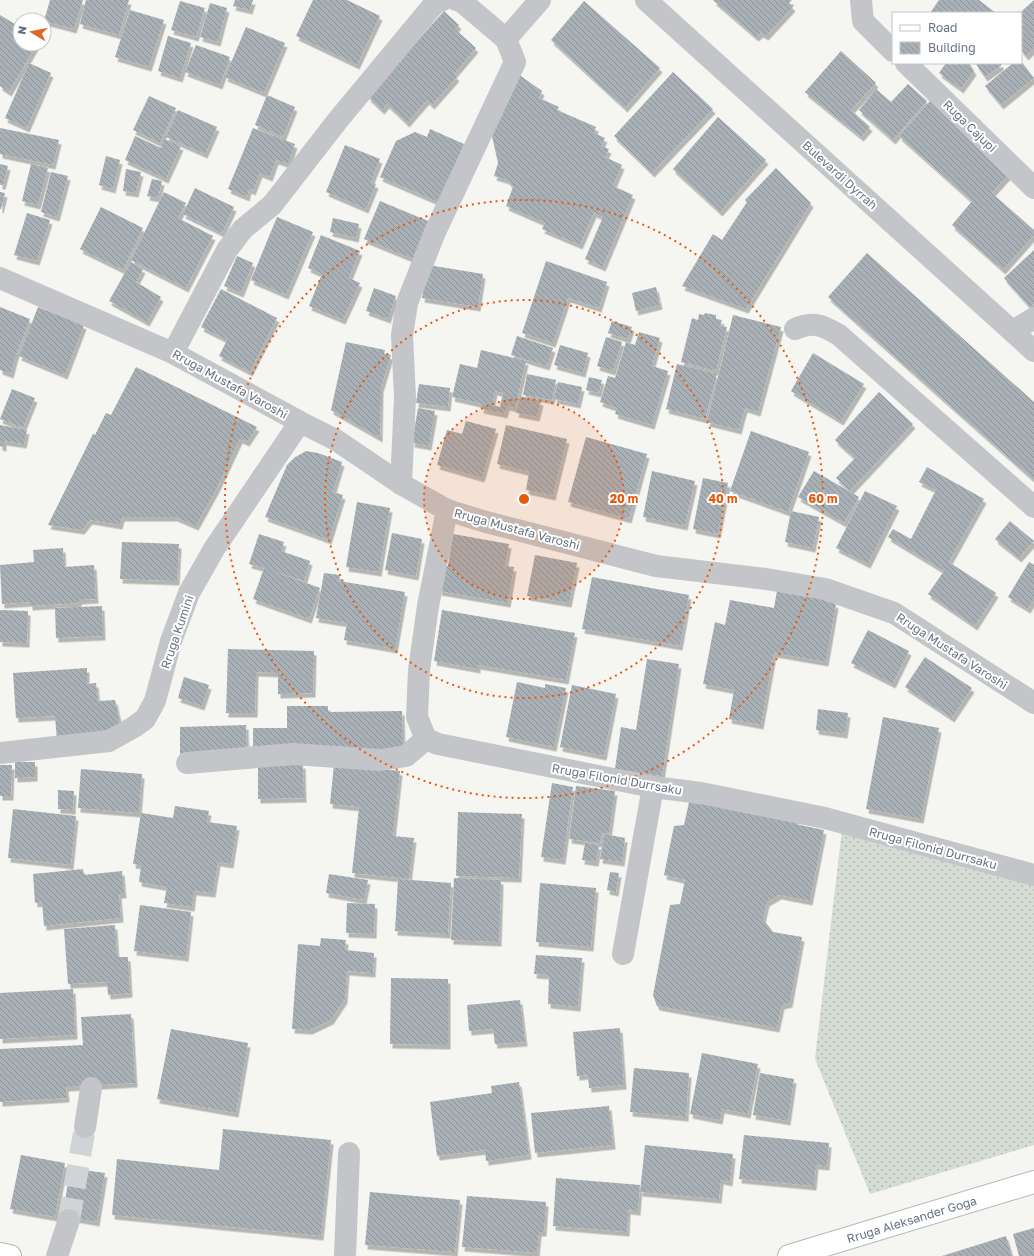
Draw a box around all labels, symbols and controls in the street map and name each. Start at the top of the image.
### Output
north arrow [12,12,52,52]
legend [892,12,1022,64]
text: Road [928,20,957,35]
text: N [15,25,29,35]
text: Building [928,40,976,55]
street label: Ruga Cajupi [940,97,1000,155]
street label: Bulevardi Dyrrah [799,137,881,213]
street label: Rruga Mustafa Varoshi [170,346,290,422]
text: 20 m [610,491,638,506]
text: 40 m [709,491,737,506]
text: 60 m [809,491,837,506]
centre of rings [517,492,531,506]
street label: Rruga Mustafa Varoshi [453,505,581,553]
street label: Rruga Kumini [157,593,197,671]
street label: Rruga Mustafa Varoshi [894,609,1010,693]
street label: Rruga Filonid Durrsaku [551,760,683,798]
street label: Rruga Filonid Durrsaku [867,824,999,872]
street label: Rruga Aleksander Goga [845,1192,978,1246]

